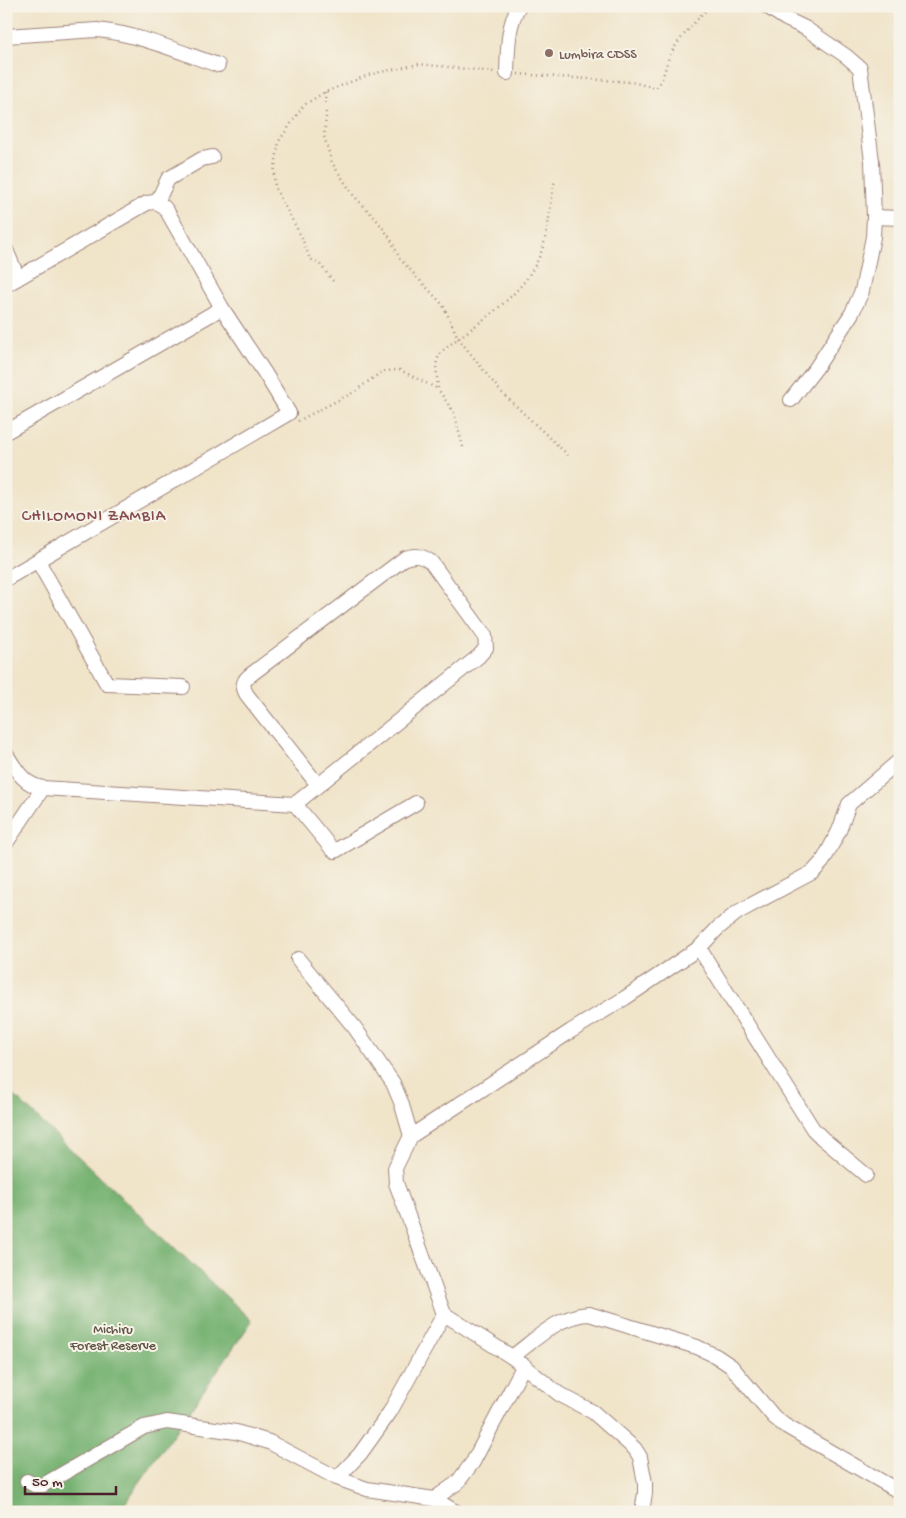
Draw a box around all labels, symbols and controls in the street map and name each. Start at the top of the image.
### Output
marker: Lumbira CDSS [543,47,555,59]
place label: Lumbira CDSS [559,47,637,64]
district label: CHILOMONI ZAMBIA [22,508,167,527]
park label: Michiru Forest Reserve [69,1322,157,1355]
scale bar [25,1463,116,1495]
text: 50 m [32,1474,63,1492]

